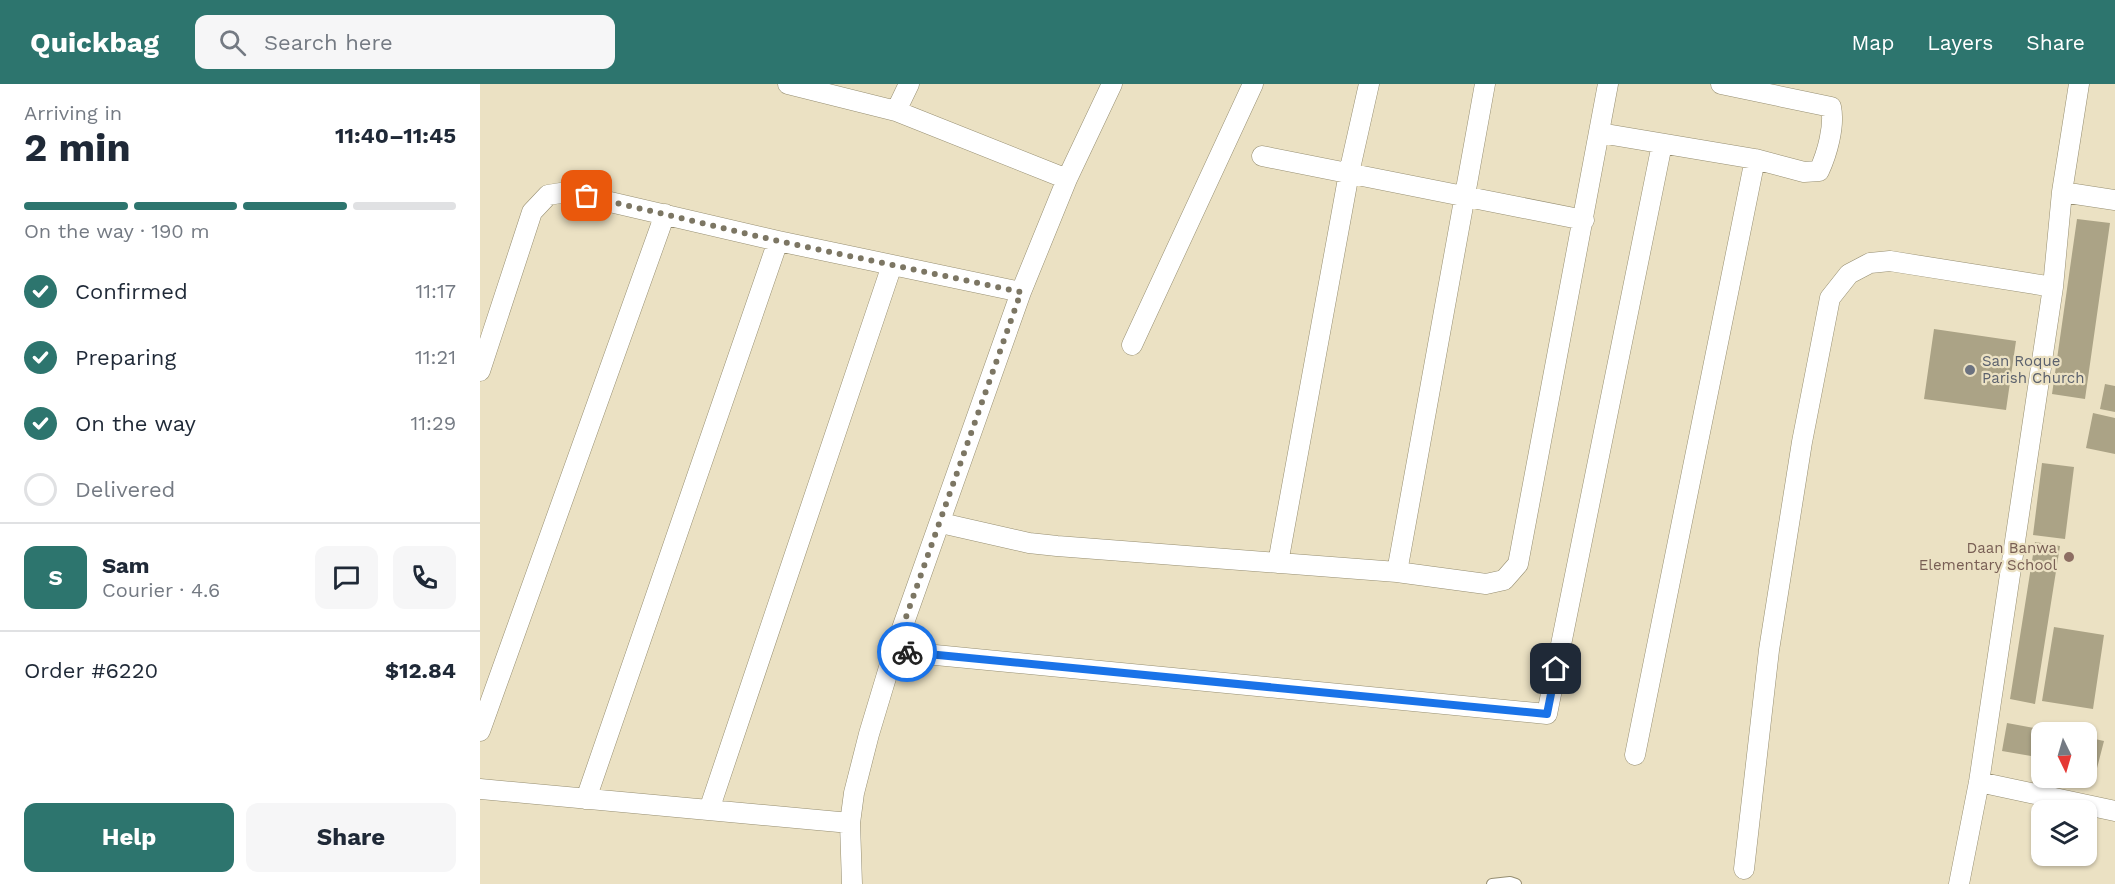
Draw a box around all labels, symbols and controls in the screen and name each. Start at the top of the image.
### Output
search box [195,15,615,69]
text: Quickbag [30,26,159,59]
icon: search [216,26,249,59]
text: Search here [264,30,393,55]
text: Map [1851,30,1894,55]
text: Layers [1927,30,1993,55]
text: Share [2026,30,2085,55]
text: Arriving in [24,101,122,125]
text: 11:40–11:45 [335,123,456,148]
text: 2 min [24,125,131,170]
pin [561,170,612,221]
icon: bag [570,179,603,212]
text: On the way · 190 m [24,219,210,243]
icon: check [24,275,57,308]
text: Confirmed [75,279,188,304]
text: 11:17 [415,279,456,303]
icon: check [24,341,57,374]
text: Preparing [75,345,176,370]
text: 11:21 [415,345,456,369]
place label: San Roque Parish Church [1982,352,2084,387]
marker: San Roque Parish Church [1963,363,1977,377]
icon: check [24,407,57,440]
text: On the way [75,411,196,436]
text: 11:29 [410,411,456,435]
text: Delivered [75,477,175,502]
place label: Daan Banwa Elementary School [1919,539,2058,574]
button: chat [315,546,378,609]
button: phone [393,546,456,609]
marker: Daan Banwa Elementary School [2062,550,2076,564]
text: Sam [102,553,150,578]
text: S [48,565,63,590]
text: Courier · 4.6 [102,578,220,602]
courier [877,622,937,682]
icon: bike [891,636,924,669]
pin [1530,643,1581,694]
icon: home [1539,652,1572,685]
text: Order #6220 [24,658,158,683]
text: $12.84 [385,658,456,683]
north arrow [2031,722,2097,788]
map controls [2031,722,2097,866]
button: layers [2031,800,2097,866]
button: Help [24,803,234,872]
button: Share [246,803,456,872]

